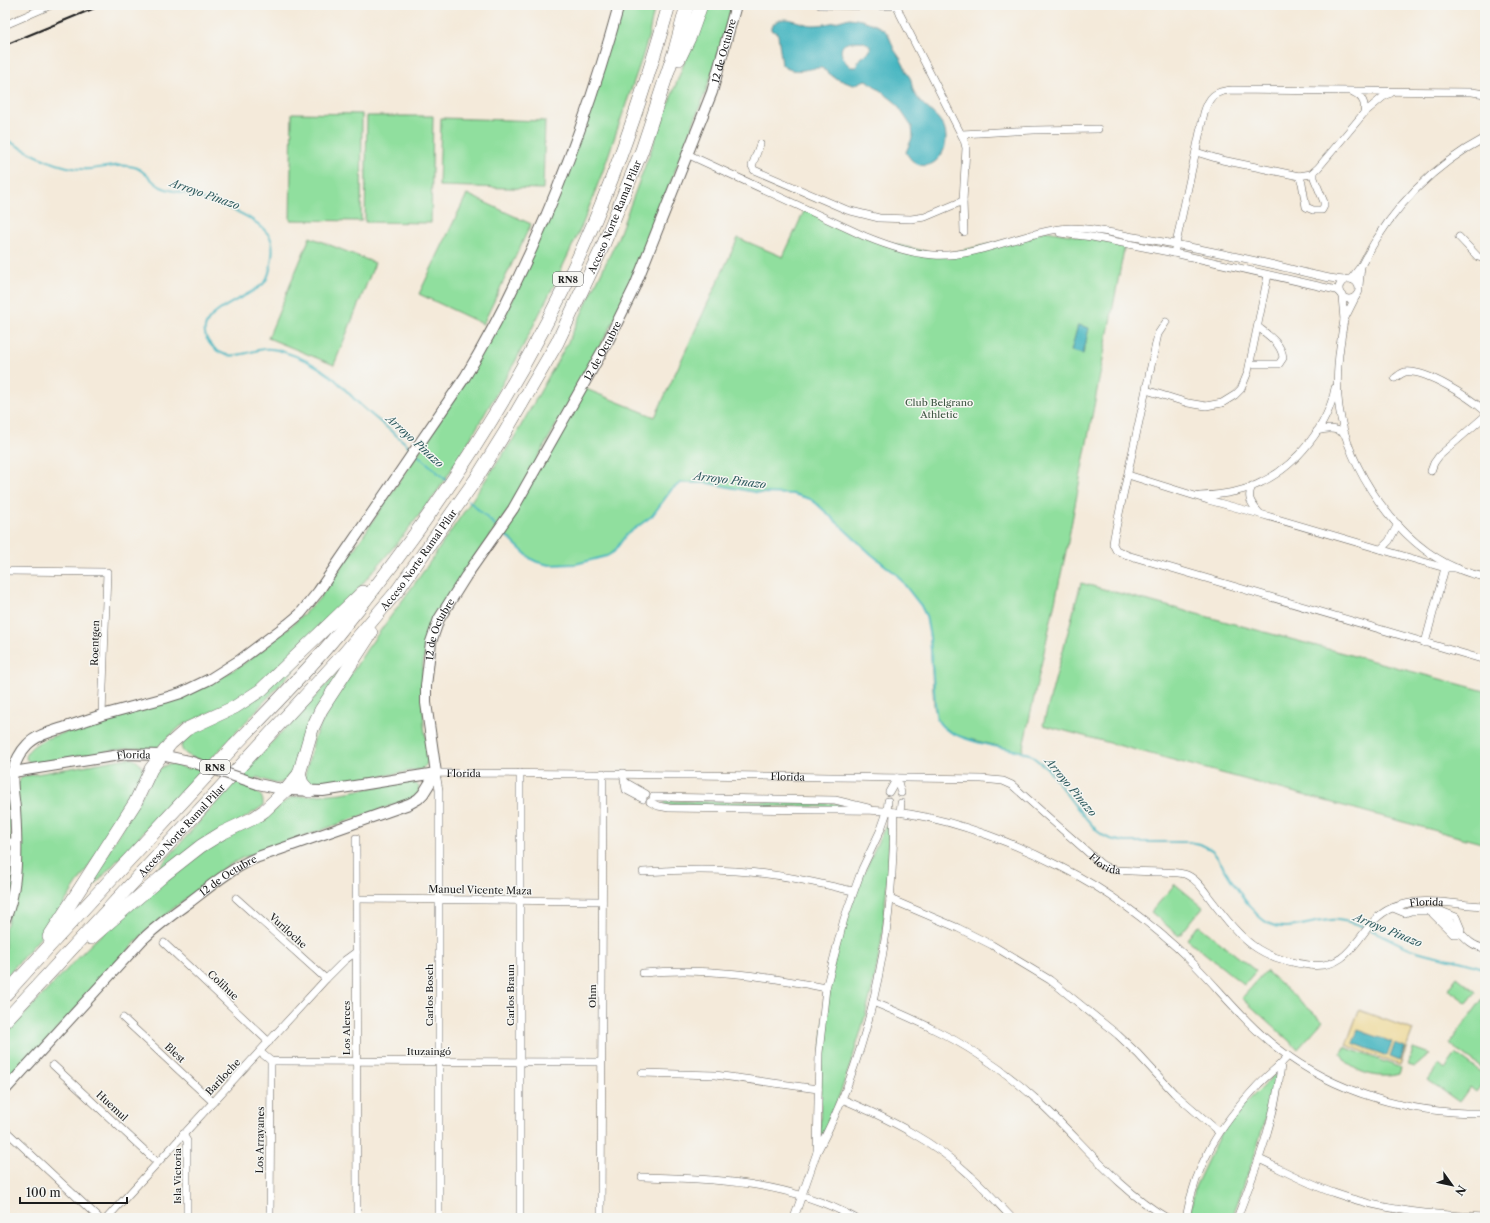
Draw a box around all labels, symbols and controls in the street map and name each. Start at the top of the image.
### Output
street label: 12 de Octubre [708,17,739,84]
street label: Acceso Norte Ramal Pilar [584,157,644,276]
water label: Arroyo Pinazo [166,175,242,212]
road number: RN8 [553,272,583,286]
street label: 12 de Octubre [581,318,624,383]
park label: Club Belgrano Athletic [905,396,973,421]
water label: Arroyo Pinazo [382,410,447,471]
water label: Arroyo Pinazo [691,468,767,491]
street label: Acceso Norte Ramal Pilar [377,506,460,613]
street label: 12 de Octubre [422,595,457,661]
street label: Roentgen [88,619,102,666]
street label: Florida [116,748,152,762]
water label: Arroyo Pinazo [1041,753,1100,819]
road number: RN8 [200,760,230,774]
street label: Florida [447,767,482,780]
street label: Florida [771,770,806,783]
street label: Acceso Norte Ramal Pilar [135,780,228,880]
street label: Florida [1087,850,1122,877]
street label: 12 de Octubre [197,852,259,899]
street label: Manuel Vicente Maza [428,883,533,897]
street label: Florida [1408,895,1445,909]
water label: Arroyo Pinazo [1350,909,1424,950]
street label: Vuriloche [266,910,310,952]
street label: Carlos Bosch [423,963,436,1026]
street label: Carlos Braun [504,963,517,1026]
street label: Colihue [205,967,242,1003]
street label: Ohm [586,983,599,1008]
street label: Los Alerces [340,1001,353,1055]
street label: Blest [162,1040,188,1066]
street label: Ituzaingó [407,1045,451,1058]
street label: Bariloche [203,1056,244,1098]
street label: Huemul [93,1088,131,1124]
street label: Los Arrayanes [253,1106,267,1174]
street label: Isla Victoria [171,1147,184,1204]
north arrow [1432,1165,1472,1205]
scale bar [20,1179,127,1205]
text: N [1452,1183,1469,1199]
text: 100 m [26,1185,61,1200]

